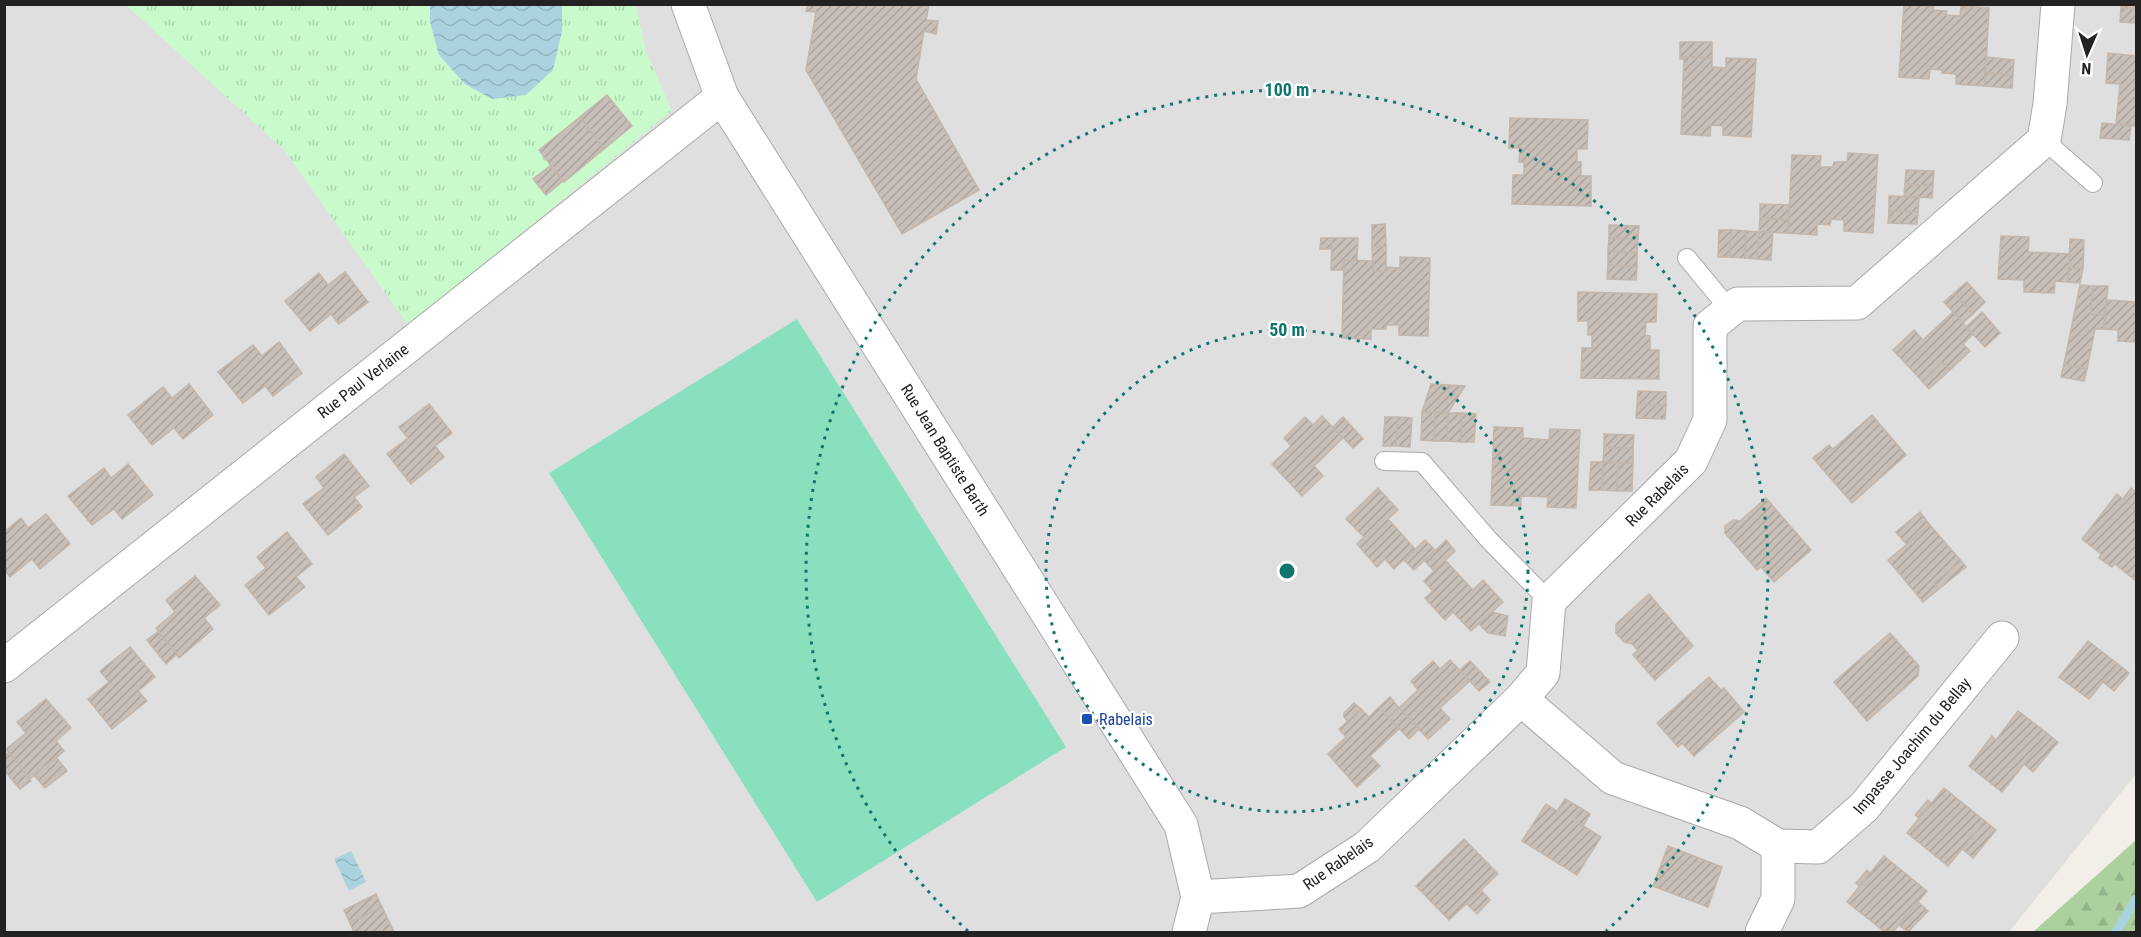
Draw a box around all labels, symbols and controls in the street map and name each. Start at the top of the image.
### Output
north arrow [2057,24,2117,84]
text: N [2081,59,2092,78]
text: 100 m [1265,79,1309,100]
text: 50 m [1269,319,1305,340]
street label: Rue Paul Verlaine [314,340,412,422]
street label: Rue Jean Baptiste Barth [897,381,993,519]
street label: Rue Rabelais [1622,460,1692,530]
centre of rings [1277,561,1297,581]
street label: Impasse Joachim du Bellay [1849,674,1975,818]
place label: Rabelais [1099,710,1153,729]
marker: Rabelais [1080,712,1094,726]
street label: Rue Rabelais [1299,832,1377,894]

